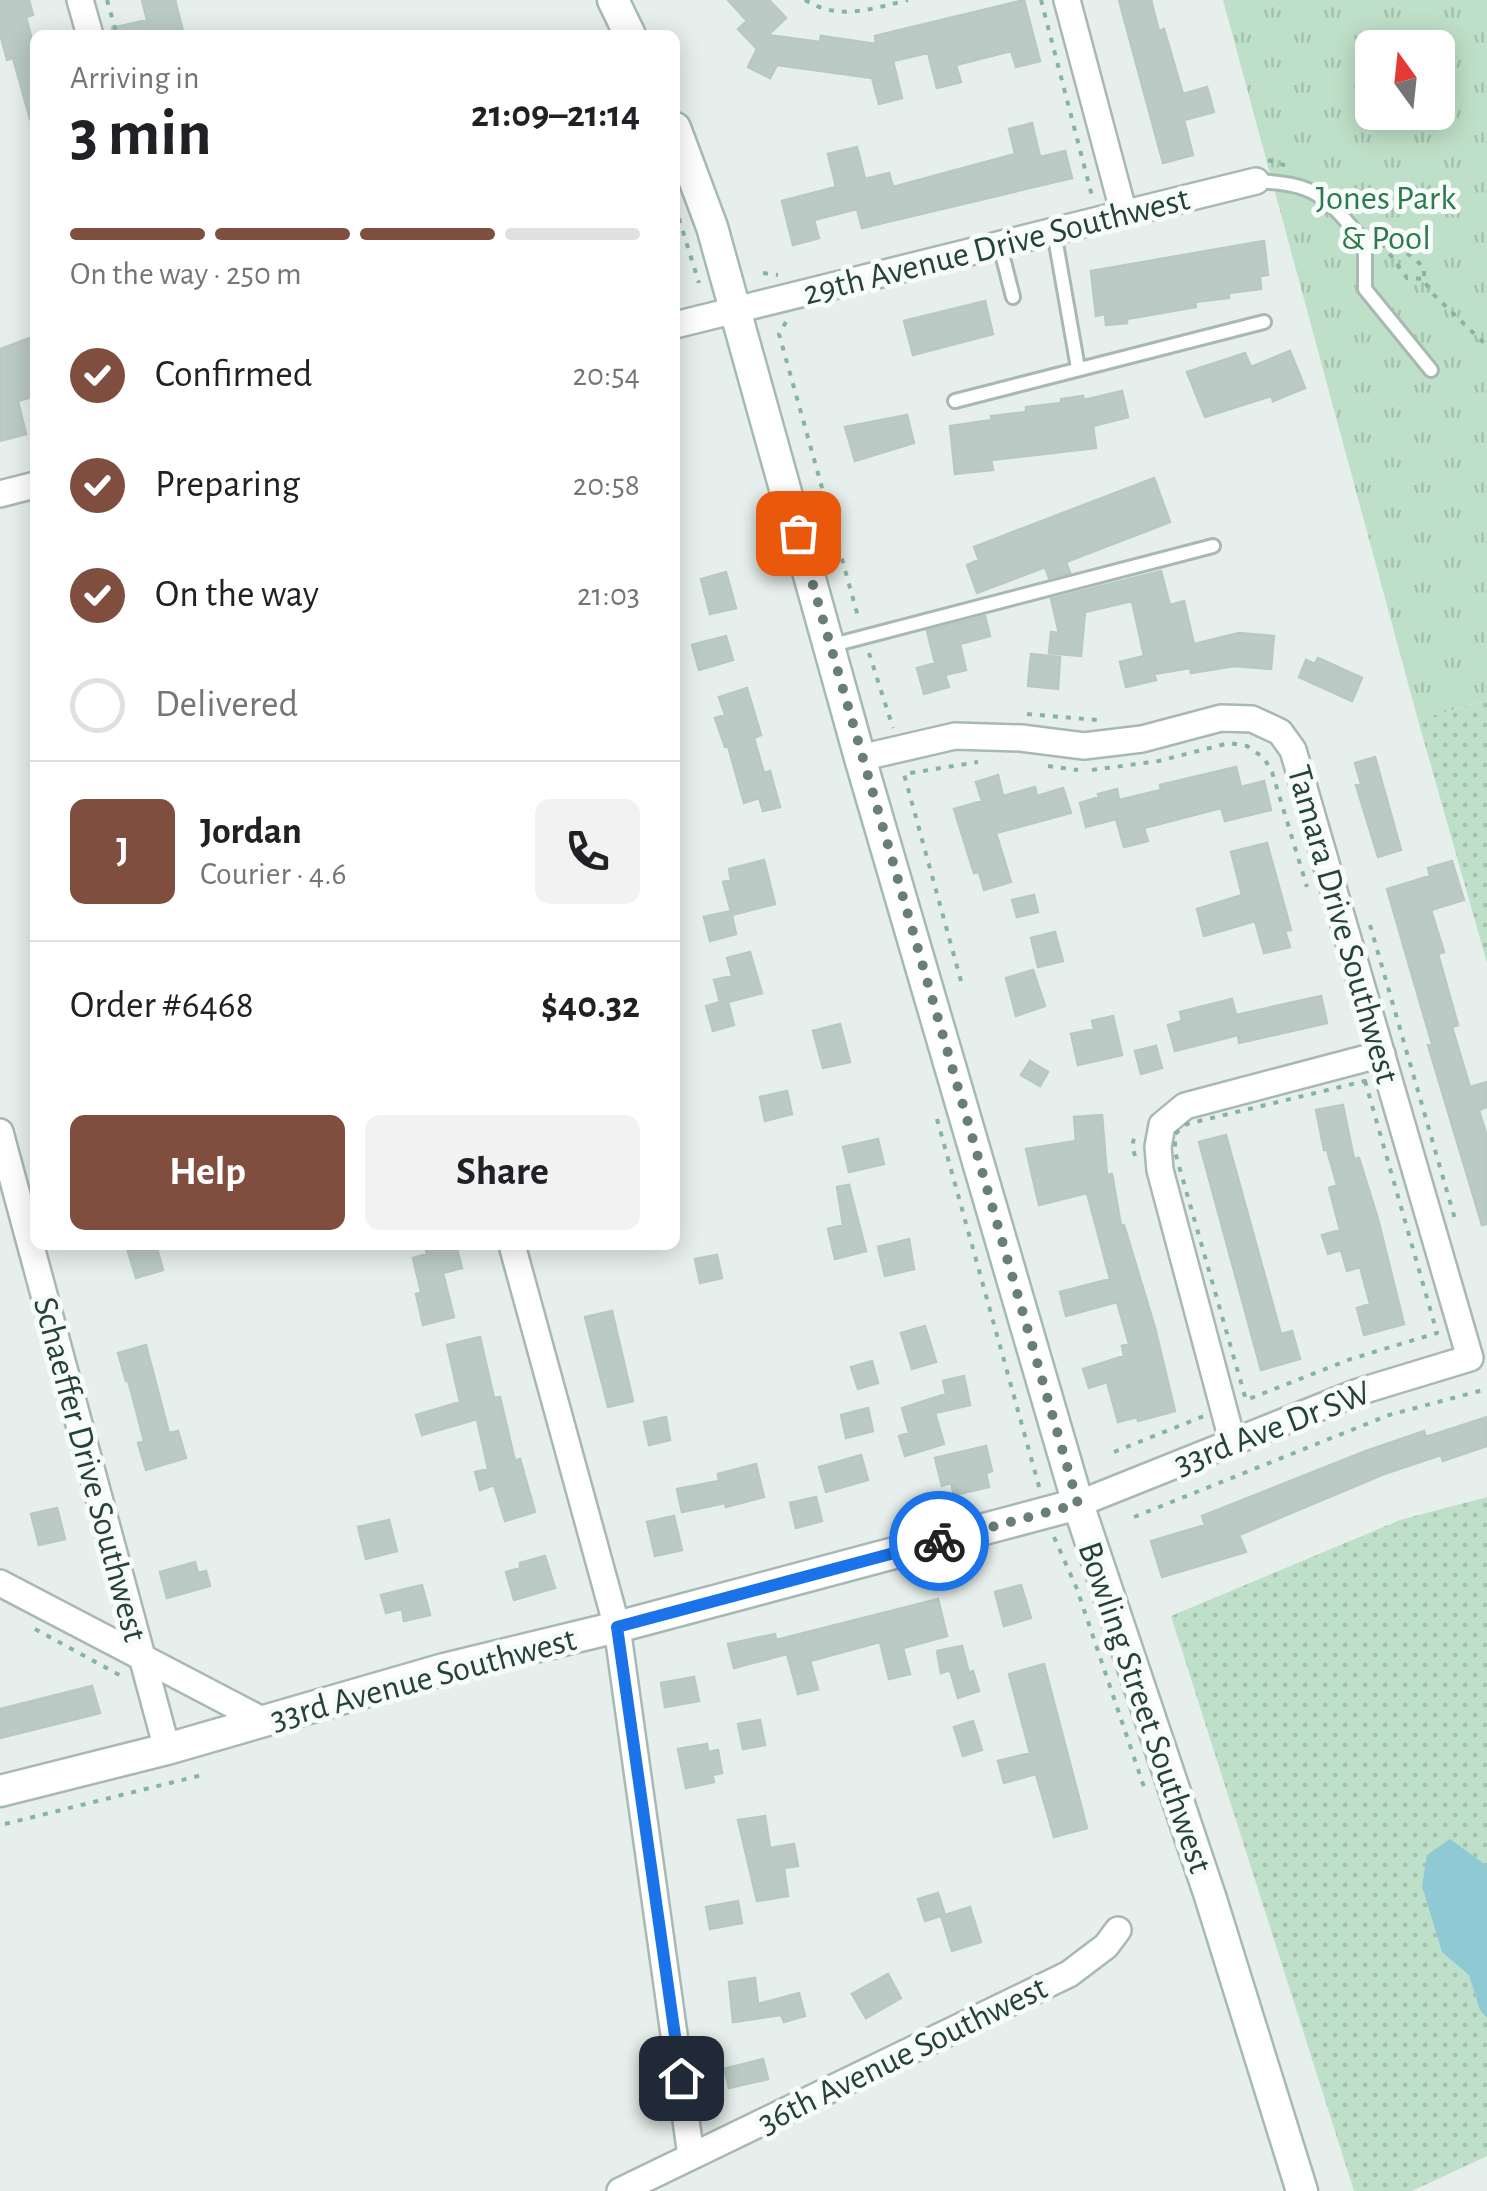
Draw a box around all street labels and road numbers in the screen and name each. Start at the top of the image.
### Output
street label: 29th Avenue Drive Southwest [800,181,1193,311]
street label: Tamara Drive Southwest [1280,762,1405,1087]
street label: Schaeffer Drive Southwest [27,1293,152,1645]
street label: 33rd Ave Dr SW [1170,1375,1376,1482]
street label: Bowling Street Southwest [1071,1537,1218,1878]
street label: 33rd Avenue Southwest [267,1622,580,1737]
street label: 36th Avenue Southwest [753,1970,1053,2140]

